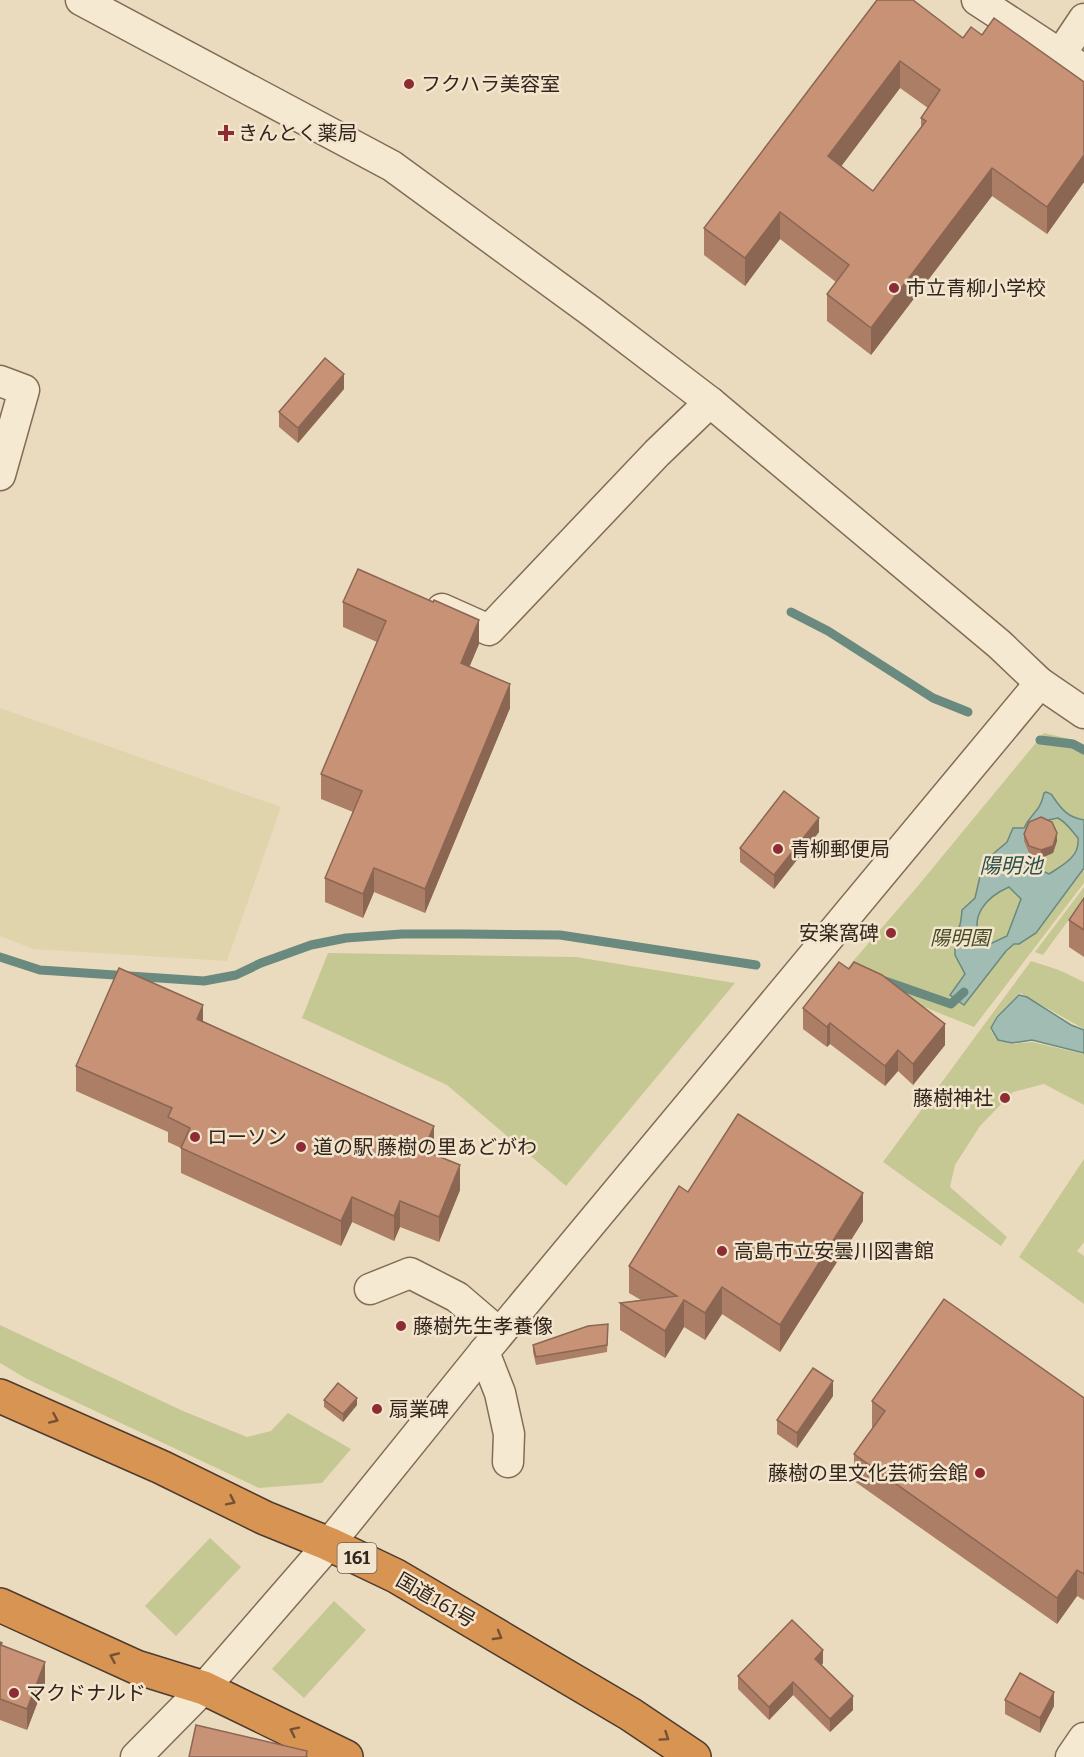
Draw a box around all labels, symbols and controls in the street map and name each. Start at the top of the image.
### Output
place label: フクハラ美容室 [421,72,560,96]
marker: フクハラ美容室 [402,77,416,91]
place label: きんとく薬局 [238,121,357,145]
marker: きんとく薬局 [219,126,233,140]
place label: 市立青柳小学校 [906,276,1046,300]
marker: 市立青柳小学校 [887,281,901,295]
place label: 青柳郵便局 [790,837,890,861]
marker: 青柳郵便局 [771,842,785,856]
water label: 陽明池 [980,853,1044,879]
place label: 安楽窩碑 [799,921,879,945]
marker: 安楽窩碑 [884,926,898,940]
park label: 陽明園 [930,926,993,950]
place label: 藤樹神社 [913,1086,993,1110]
marker: 藤樹神社 [998,1091,1012,1105]
place label: ローソン [207,1125,287,1149]
marker: ローソン [188,1130,202,1144]
place label: 道の駅 藤樹の里あどがわ [313,1135,537,1159]
marker: 道の駅 藤樹の里あどがわ [294,1140,308,1154]
place label: 高島市立安曇川図書館 [734,1239,934,1263]
marker: 高島市立安曇川図書館 [715,1244,729,1258]
place label: 藤樹先生孝養像 [413,1314,553,1338]
marker: 藤樹先生孝養像 [394,1319,408,1333]
place label: 扇業碑 [389,1397,449,1421]
marker: 扇業碑 [370,1402,384,1416]
one-way arrow [47,1412,58,1424]
place label: 藤樹の里文化芸術会館 [768,1461,968,1485]
marker: 藤樹の里文化芸術会館 [973,1466,987,1480]
one-way arrow [224,1494,235,1505]
road number: 161 [338,1543,376,1573]
street label: 国道161号 [392,1568,480,1632]
one-way arrow [492,1629,502,1641]
one-way arrow [109,1652,120,1664]
place label: マクドナルド [26,1681,146,1705]
marker: マクドナルド [7,1686,21,1700]
one-way arrow [289,1727,300,1739]
one-way arrow [658,1730,669,1741]

